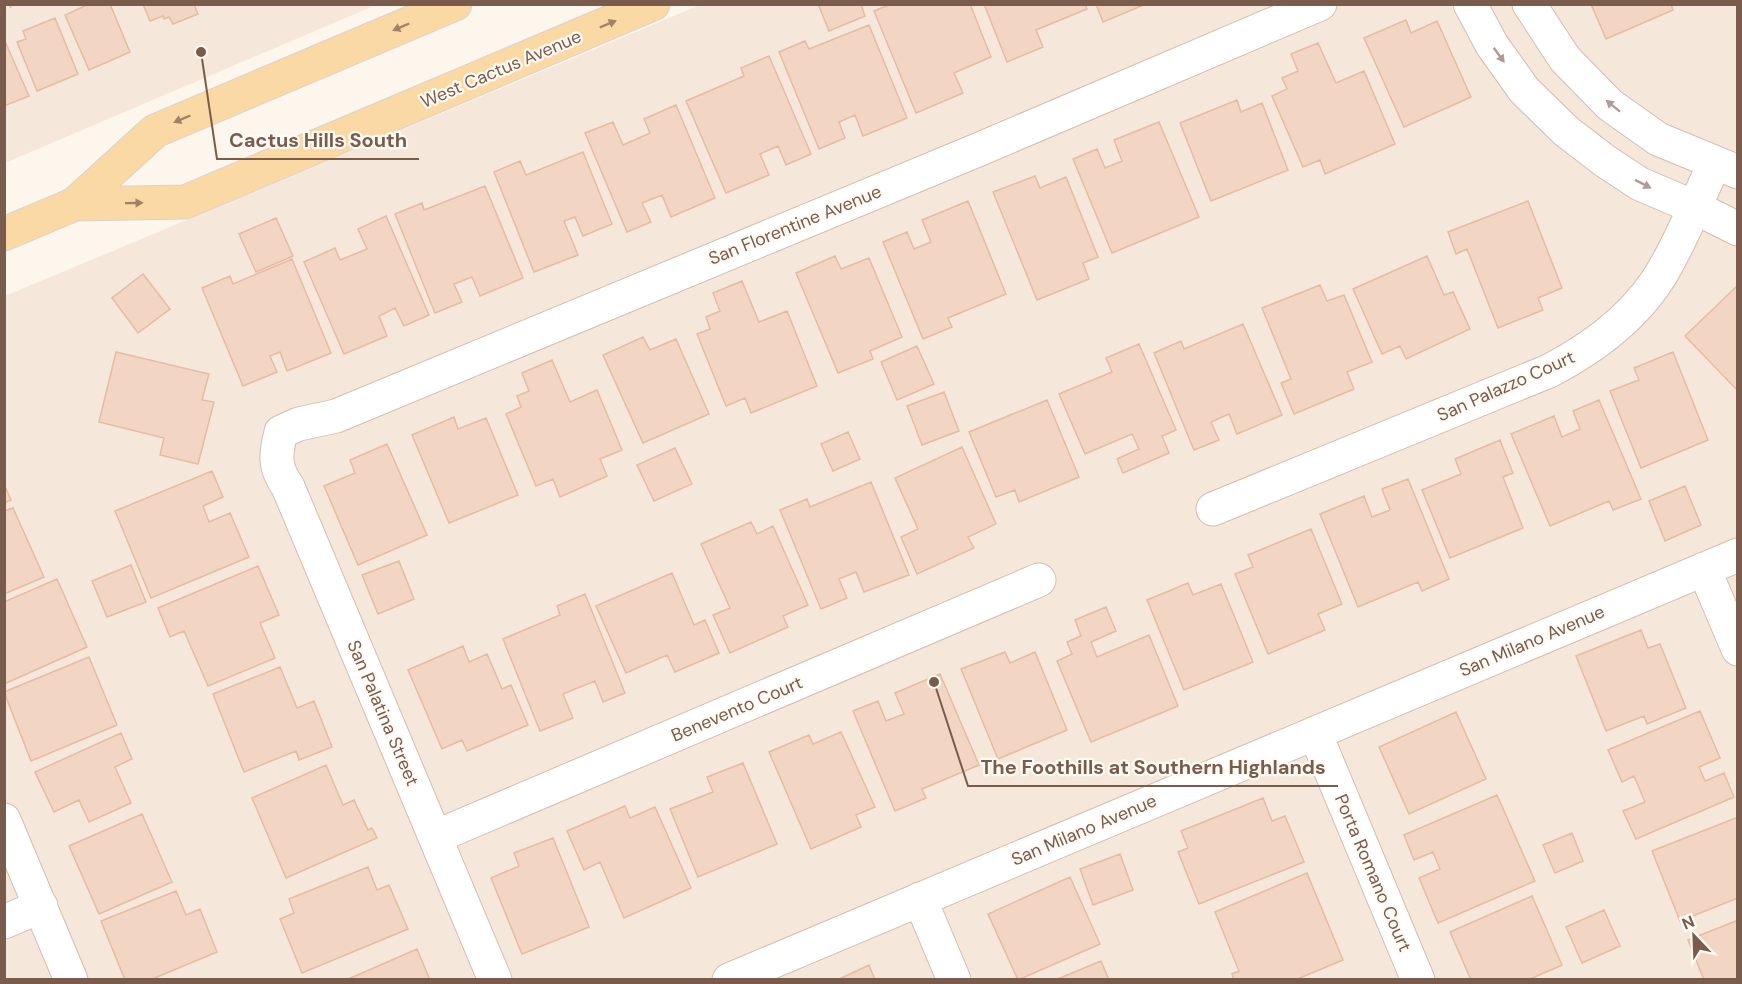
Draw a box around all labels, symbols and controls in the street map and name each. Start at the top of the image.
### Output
one-way arrow [599,19,617,29]
one-way arrow [392,23,410,32]
street label: West Cactus Avenue [417,24,585,114]
one-way arrow [1493,47,1505,63]
one-way arrow [1606,100,1621,113]
one-way arrow [173,114,191,124]
callout: Cactus Hills South [217,121,419,159]
text: Cactus Hills South [229,127,407,153]
street label: San Florentine Avenue [705,179,885,271]
one-way arrow [1634,180,1651,189]
one-way arrow [124,198,143,208]
street label: San Palazzo Court [1433,345,1579,427]
street label: San Milano Avenue [1456,600,1608,682]
street label: San Palatina Street [341,636,425,790]
street label: Benevento Court [668,670,806,748]
callout: The Foothills at Southern Highlands [968,748,1338,786]
text: The Foothills at Southern Highlands [980,754,1326,780]
street label: San Milano Avenue [1008,789,1160,871]
street label: Porta Romano Court [1329,791,1417,955]
north arrow [1664,906,1724,966]
text: N [1679,911,1698,935]

